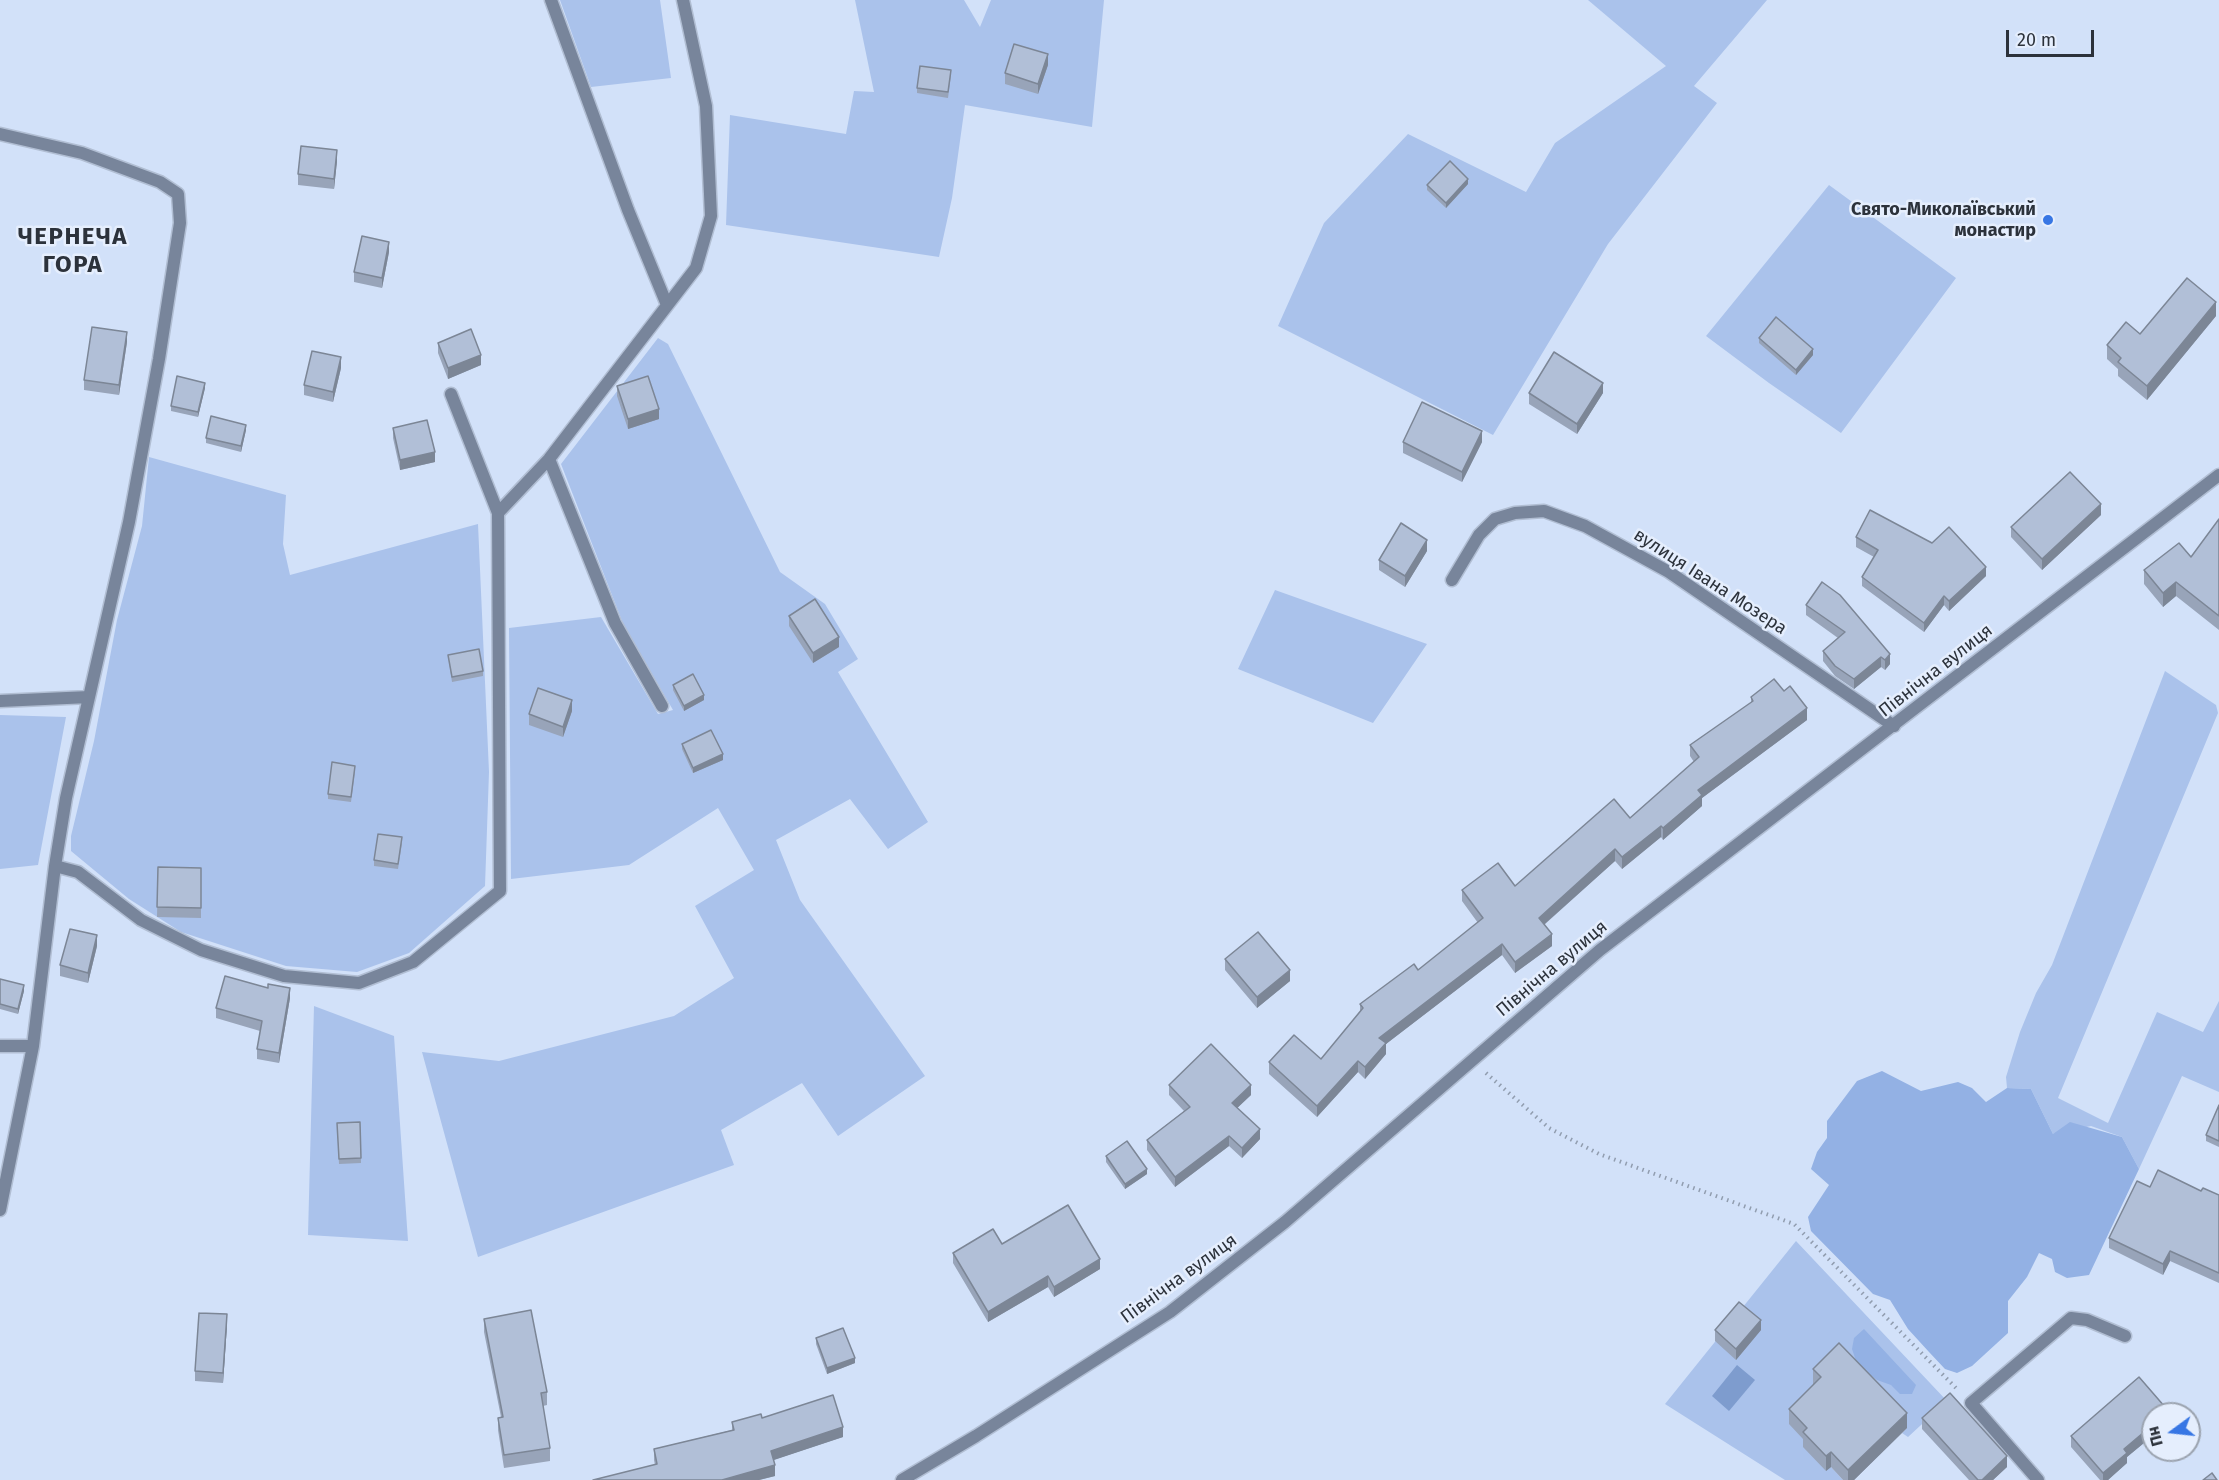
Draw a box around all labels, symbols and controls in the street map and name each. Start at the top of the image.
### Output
scale bar [2009,18,2098,56]
text: 20 m [2017,29,2056,51]
place label: Свято-Миколаївський монастир [1851,199,2036,242]
marker: Свято-Миколаївський монастир [2041,213,2055,227]
district label: ЧЕРНЕЧА ГОРА [18,223,128,279]
street label: вулиця Івана Мозера [1629,524,1791,640]
street label: Північна вулиця [1875,620,1997,722]
street label: Північна вулиця [1492,916,1612,1022]
street label: Північна вулиця [1117,1230,1241,1328]
north arrow [2141,1402,2201,1462]
text: Пн [2143,1424,2167,1448]

